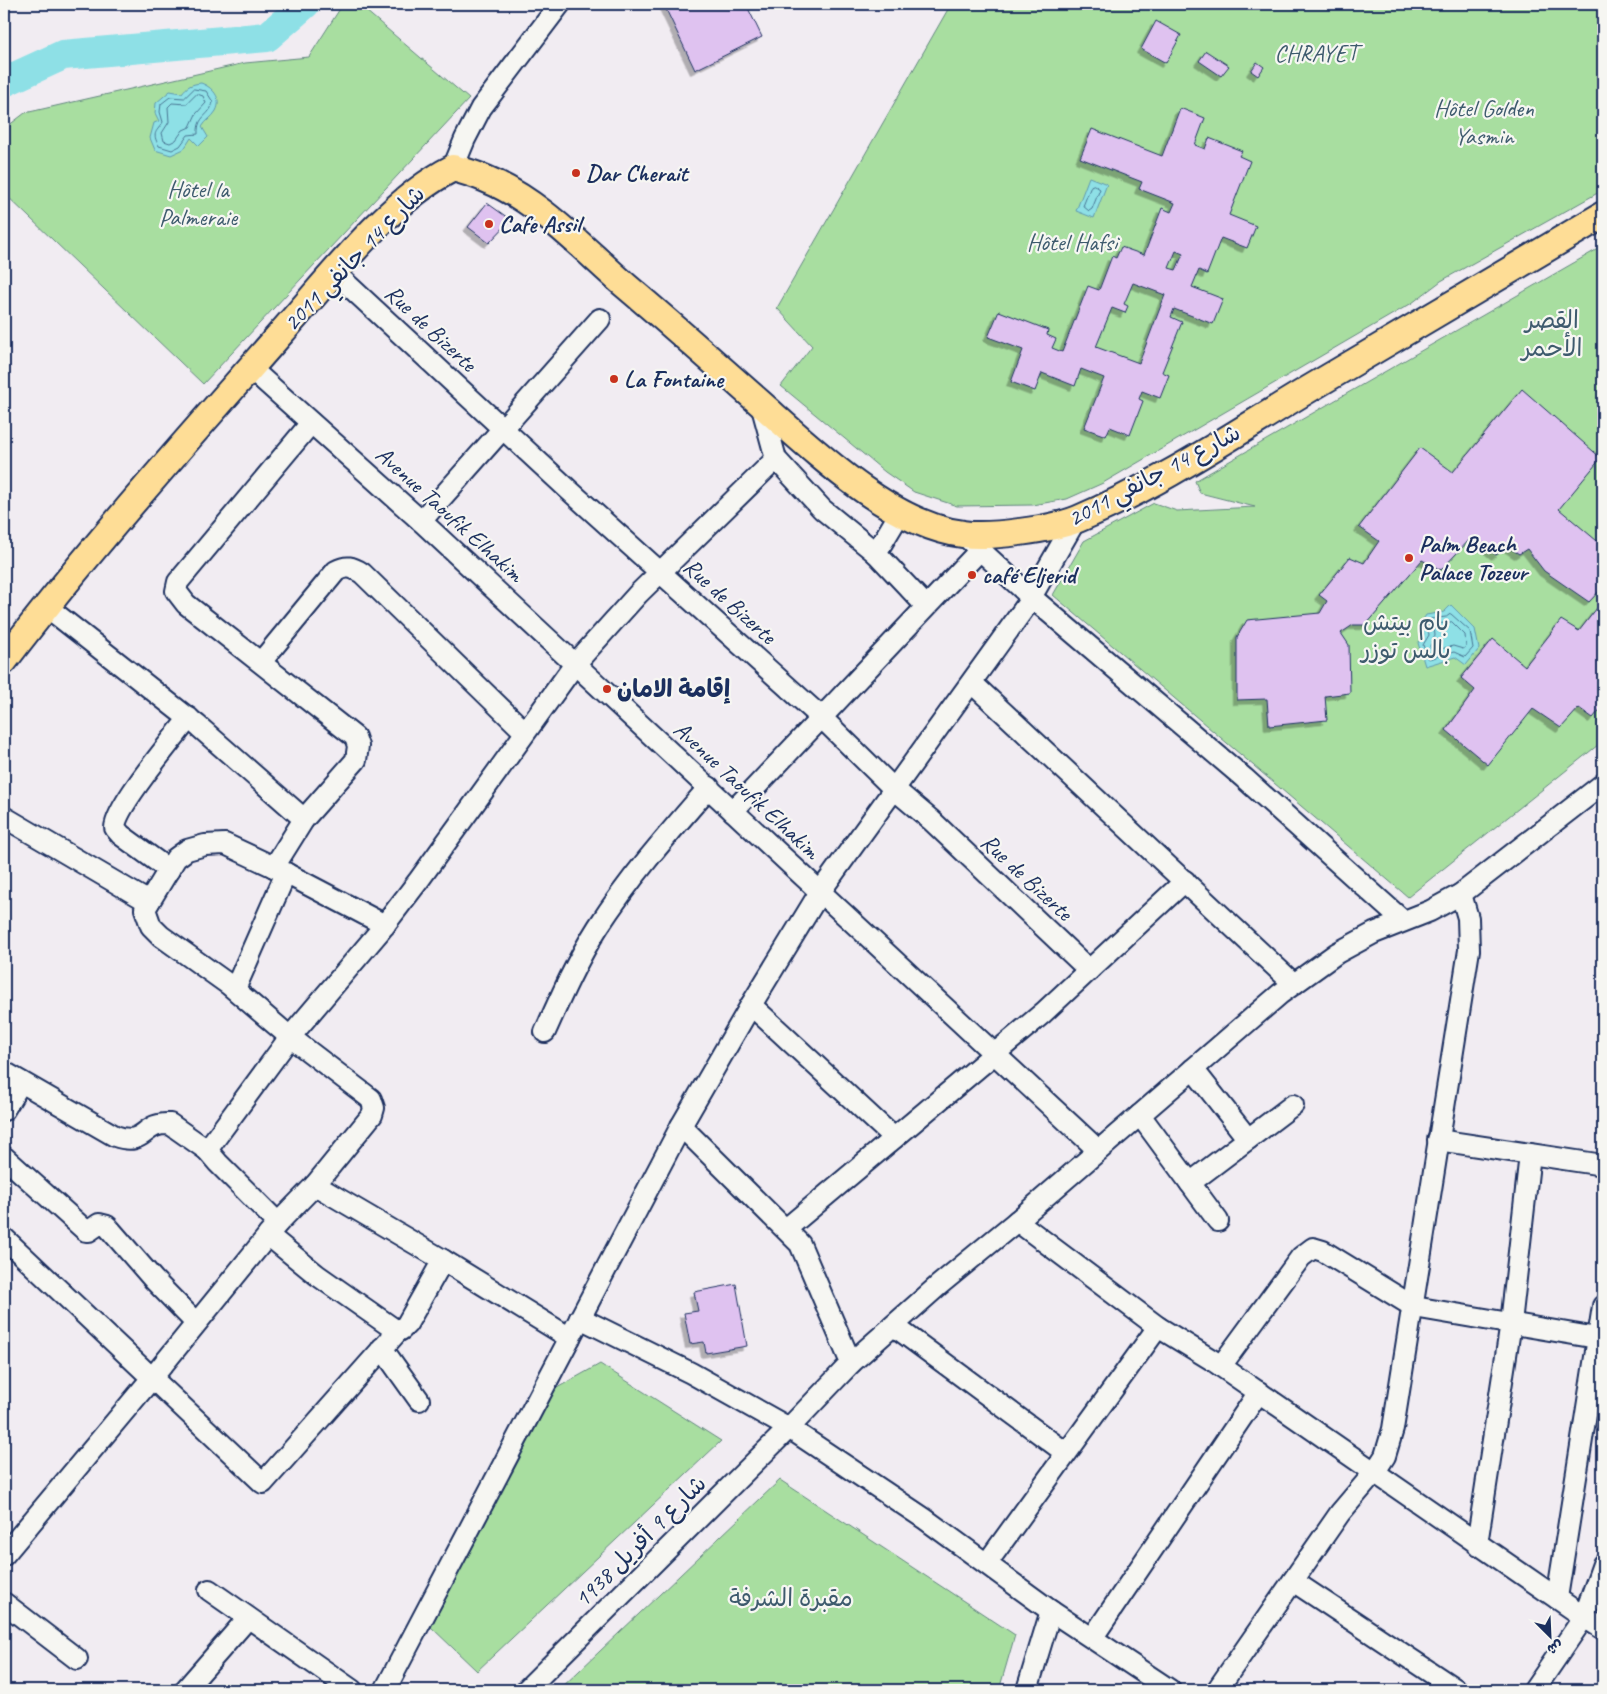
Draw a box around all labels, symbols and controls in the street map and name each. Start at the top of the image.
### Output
park label: CHRAYET [1275,38,1363,68]
park label: Hôtel Golden Yasmin [1434,93,1534,151]
place label: Dar Cherait [586,158,691,188]
marker: Dar Cherait [570,167,582,179]
park label: Hôtel la Palmeraie [159,174,239,232]
street label: شارع 14 جانفي 2011 [277,179,436,341]
place label: Cafe Assil [499,209,585,239]
marker: Cafe Assil [483,218,495,230]
park label: Hôtel Hafsi [1027,227,1121,257]
street label: Rue de Bizerte [379,278,485,380]
park label: القصر الأحمر [1520,305,1582,363]
place label: La Fontaine [624,364,725,394]
marker: La Fontaine [608,373,620,385]
street label: شارع 14 جانفي 2011 [1063,417,1248,538]
street label: Avenue Taoufik Elhakim [370,440,531,589]
place label: Palm Beach Palace Tozeur [1419,529,1530,587]
street label: Rue de Bizerte [677,551,784,652]
marker: Palm Beach Palace Tozeur [1403,552,1415,564]
place label: café Eljerid [982,560,1080,590]
marker: café Eljerid [966,569,978,581]
park label: بام بيتش بالس توزر [1359,607,1451,665]
place label: إقامة الامان [617,674,730,704]
marker: إقامة الامان [601,683,613,695]
street label: Avenue Taoufik Elhakim [668,714,827,866]
street label: Rue de Bizerte [975,827,1081,929]
street label: شارع 9 أفريل 1938 [567,1468,714,1615]
park label: مقبرة الشرفة [729,1583,853,1613]
north arrow [1524,1612,1574,1662]
text: ش [1545,1637,1566,1658]

